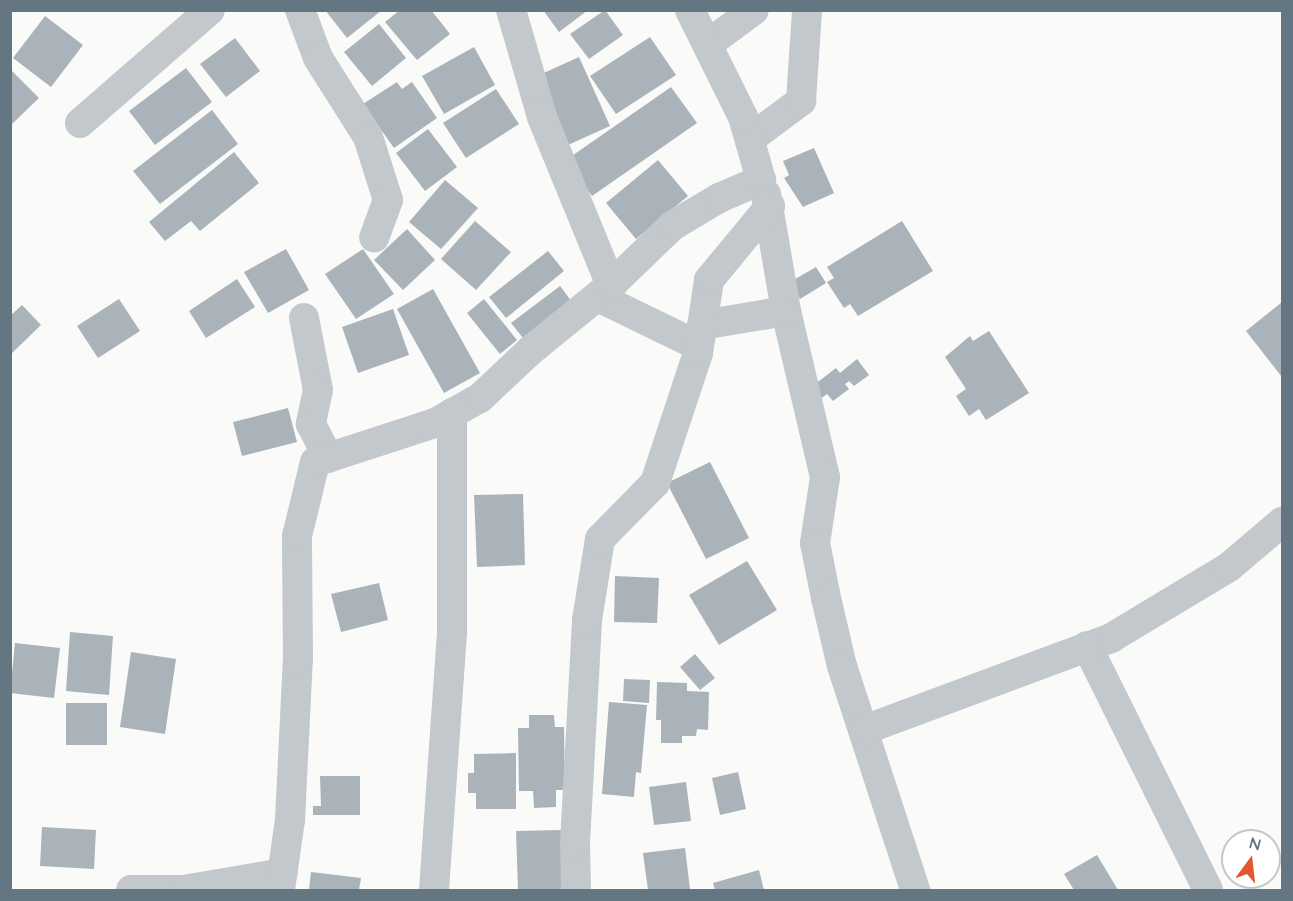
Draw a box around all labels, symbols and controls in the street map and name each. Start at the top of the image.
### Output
north arrow [1221,829,1281,889]
text: N [1247,832,1263,855]

